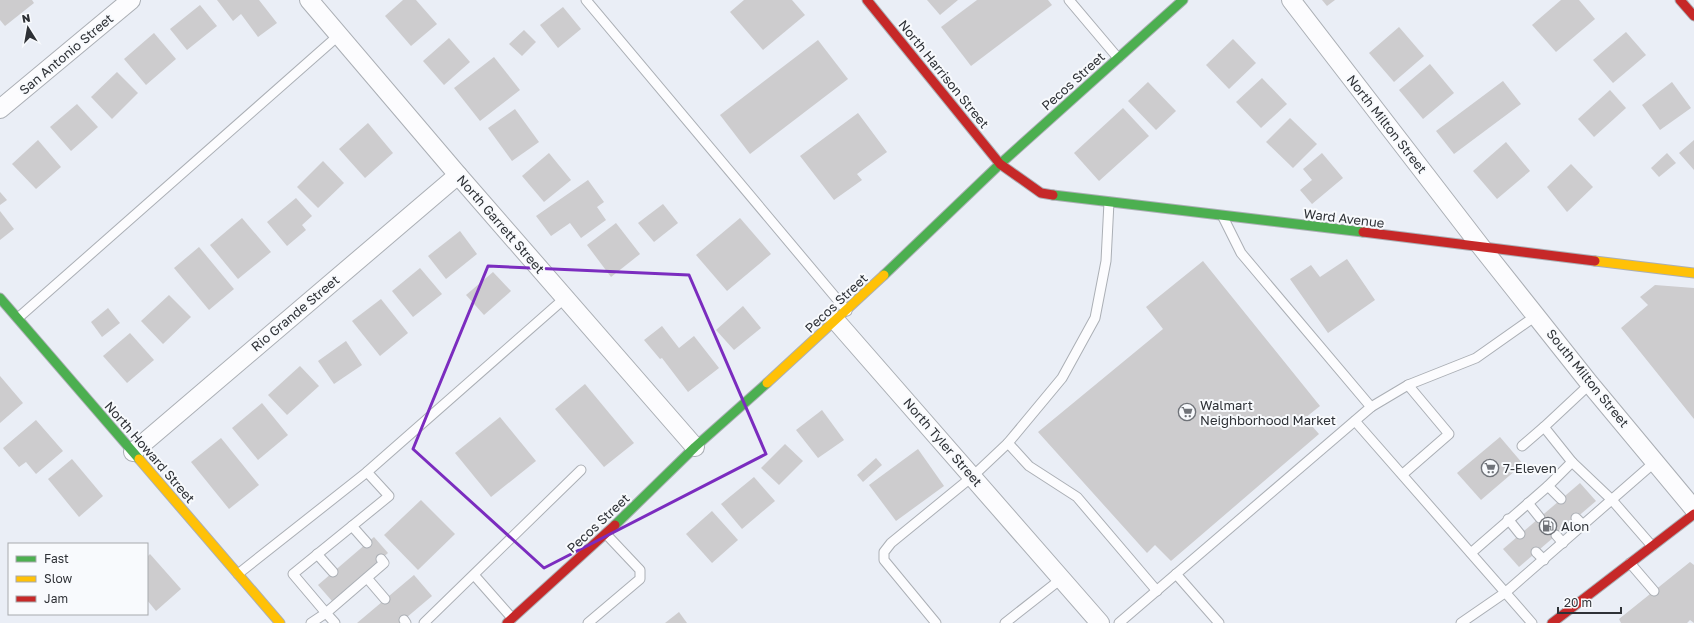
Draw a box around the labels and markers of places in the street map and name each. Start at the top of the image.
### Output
place label: Walmart Neighborhood Market [1200,397,1336,428]
supermarket icon: Walmart Neighborhood Market [1177,402,1197,422]
supermarket icon: 7-Eleven [1480,458,1500,478]
place label: 7-Eleven [1503,460,1557,476]
fuel station icon: Alon [1538,516,1558,536]
place label: Alon [1561,518,1589,534]

